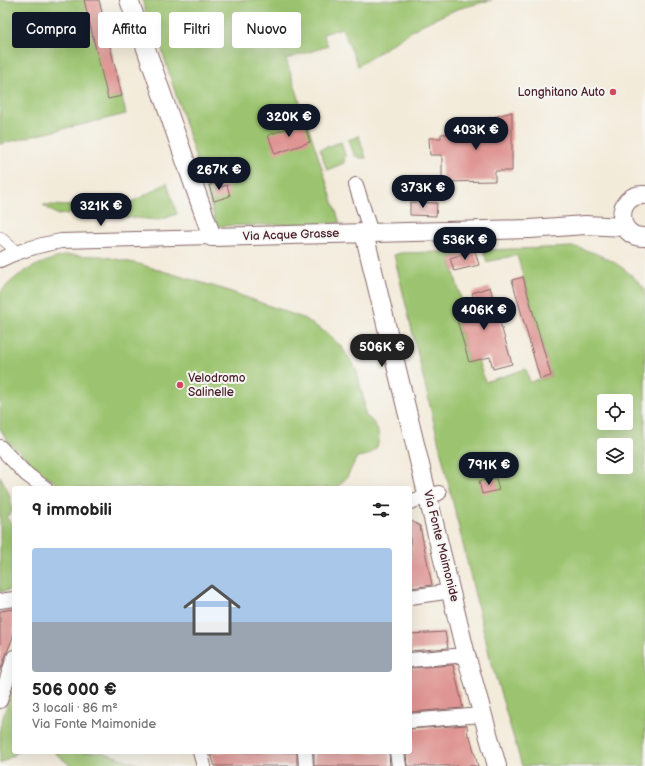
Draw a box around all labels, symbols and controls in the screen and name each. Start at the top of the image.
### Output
chip: Compra [12,12,90,48]
chip: Affitta [98,12,161,48]
chip: Filtri [169,12,224,48]
chip: Nuovo [232,12,301,48]
place label: Longhitano Auto [518,85,605,100]
marker: Longhitano Auto [608,87,618,97]
pin: 320K € [256,104,322,138]
text: 320K € [266,109,312,125]
pin: 403K € [443,117,509,151]
text: 403K € [453,122,499,138]
pin: 267K € [186,157,252,191]
text: 267K € [197,162,242,178]
pin: 373K € [390,175,456,209]
text: 373K € [401,180,445,196]
pin: 321K € [68,193,134,227]
text: 321K € [80,198,122,214]
street label: Via Acque Grasse [242,226,340,244]
pin: 536K € [432,227,498,261]
text: 536K € [442,232,488,248]
pin: 406K € [451,297,517,331]
text: 406K € [461,302,507,318]
pin: 506K € [349,334,415,368]
text: 506K € [359,339,405,355]
place label: Velodromo Salinelle [188,371,246,400]
marker: Velodromo Salinelle [175,380,185,390]
map controls [597,394,633,474]
button: locate [597,394,633,430]
button: layers [597,438,633,474]
pin: 791K € [456,452,522,486]
text: 791K € [468,457,510,473]
street label: Via Fonte Maimonide [420,489,462,603]
icon: filters [370,499,392,521]
text: 9 immobili [32,500,112,520]
icon: home [176,574,248,646]
text: 506 000 € [32,680,116,700]
text: 3 locali · 86 m² [32,700,118,716]
text: Via Fonte Maimonide [32,716,156,732]

